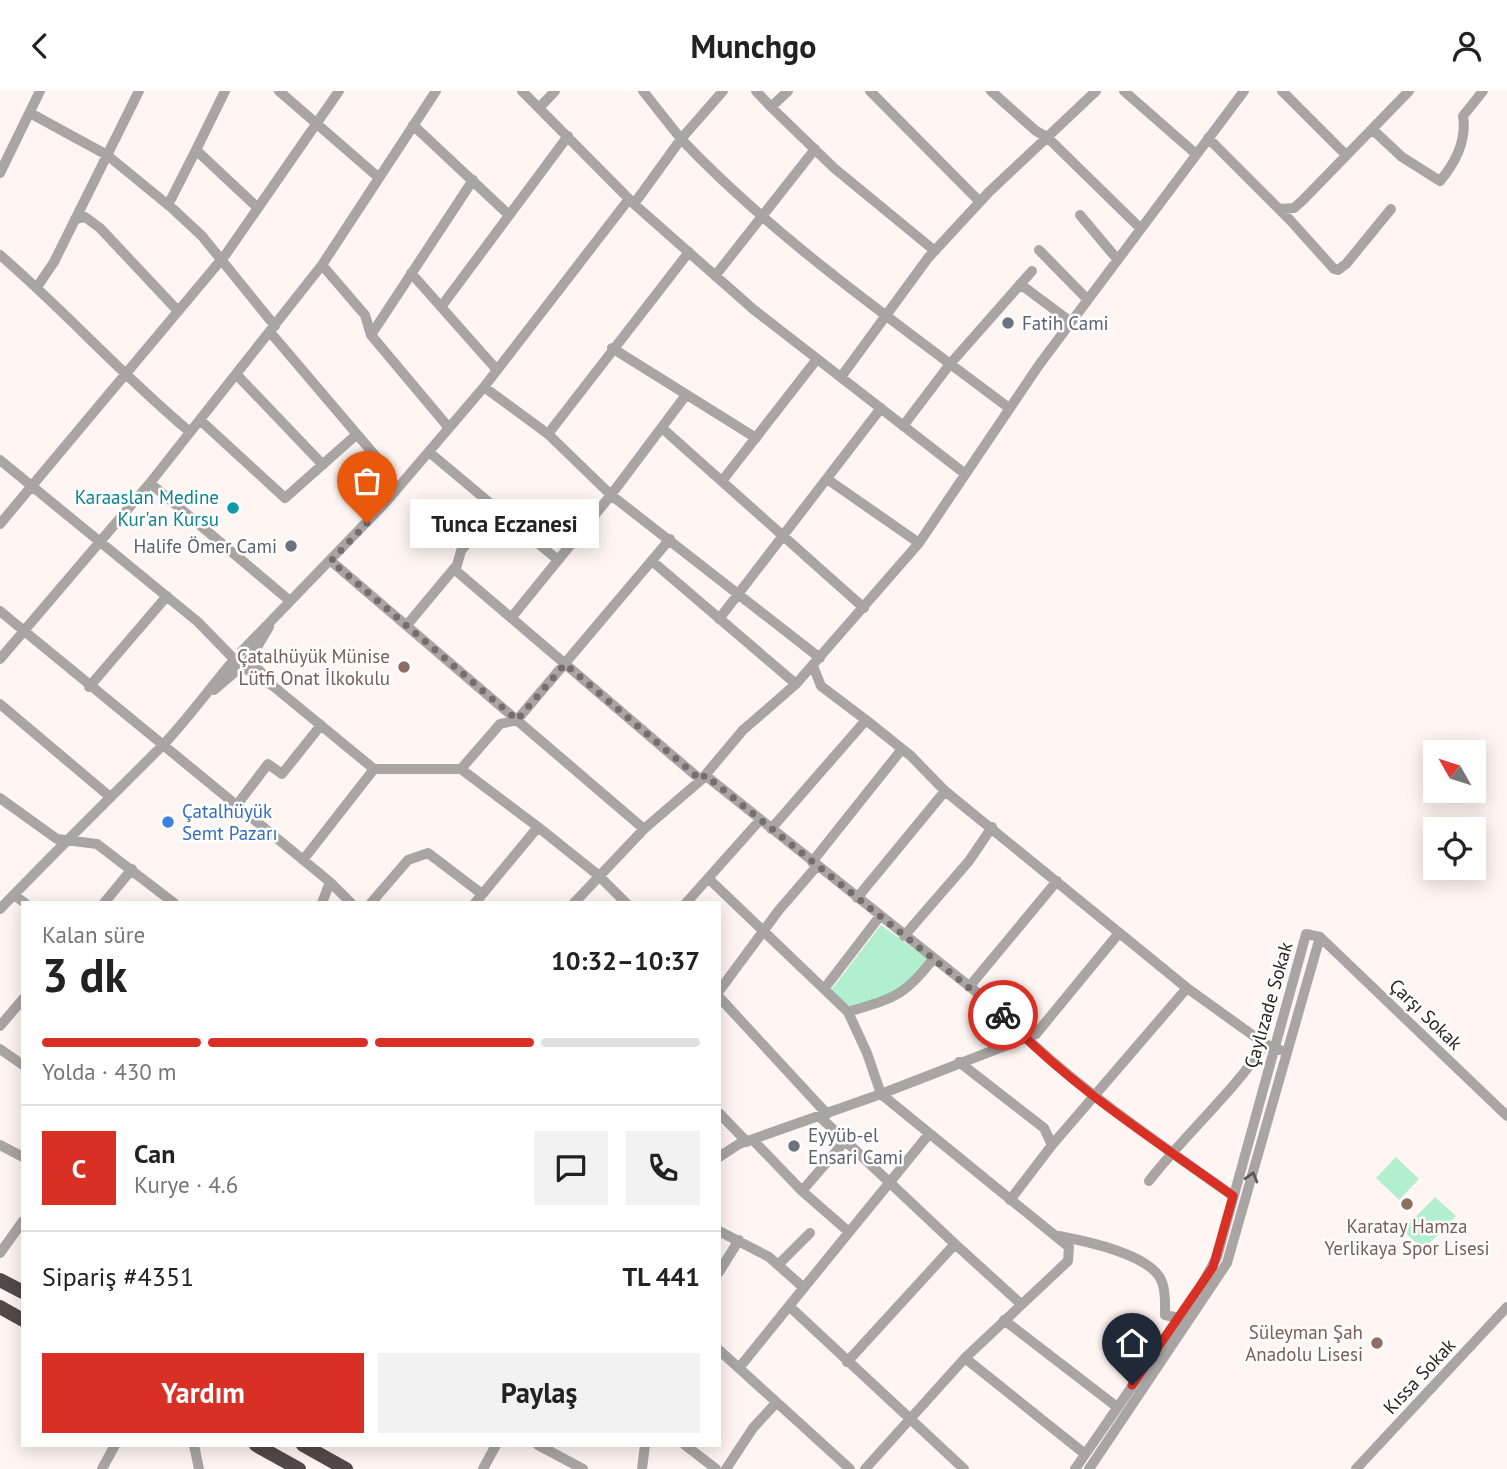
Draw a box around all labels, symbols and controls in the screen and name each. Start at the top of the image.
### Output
text: Munchgo [691,25,816,67]
icon: back [21,27,59,65]
icon: person [1448,27,1486,65]
place label: Fatih Cami [1022,311,1109,335]
marker: Fatih Cami [1000,315,1016,331]
pin [337,451,397,523]
icon: bag [348,462,386,500]
place label: Karaaslan Medine Kur'an Kursu [75,485,219,531]
callout: Tunca Eczanesi [409,499,598,548]
marker: Karaaslan Medine Kur'an Kursu [225,500,241,516]
text: Tunca Eczanesi [431,509,578,538]
place label: Halife Ömer Cami [134,534,277,558]
marker: Halife Ömer Cami [283,538,299,554]
place label: Çatalhüyük Münise Lütfi Onat İlkokulu [237,644,390,690]
marker: Çatalhüyük Münise Lütfi Onat İlkokulu [396,659,412,675]
north arrow [1423,740,1486,803]
map controls [1423,740,1486,880]
place label: Çatalhüyük Semt Pazarı [182,799,278,845]
marker: Çatalhüyük Semt Pazarı [160,814,176,830]
button: locate [1423,817,1486,880]
text: Kalan süre [42,920,145,949]
street label: Çaylızade Sokak [1239,939,1297,1071]
text: 10:32–10:37 [551,944,700,977]
text: 3 dk [42,945,127,1005]
street label: Çarşı Sokak [1384,973,1468,1055]
courier [968,980,1038,1050]
icon: bike [984,996,1022,1034]
text: Yolda · 430 m [42,1057,177,1086]
place label: Eyyüb-el Ensari Cami [808,1123,903,1169]
button: chat [534,1131,608,1205]
button: phone [626,1131,700,1205]
text: Can [134,1137,175,1170]
marker: Eyyüb-el Ensari Cami [786,1138,802,1154]
text: C [72,1152,86,1185]
text: Kurye · 4.6 [134,1170,238,1199]
one-way arrow [1244,1171,1258,1183]
marker: Karatay Hamza Yerlikaya Spor Lisesi [1399,1196,1415,1212]
place label: Karatay Hamza Yerlikaya Spor Lisesi [1324,1214,1490,1260]
text: Sipariş #4351 [42,1260,194,1293]
text: TL 441 [622,1260,700,1293]
pin [1102,1313,1162,1385]
place label: Süleyman Şah Anadolu Lisesi [1245,1320,1363,1366]
icon: home [1113,1324,1151,1362]
street label: Kıssa Sokak [1378,1333,1460,1419]
marker: Süleyman Şah Anadolu Lisesi [1369,1335,1385,1351]
button: Yardım [42,1353,364,1433]
button: Paylaş [378,1353,700,1433]

